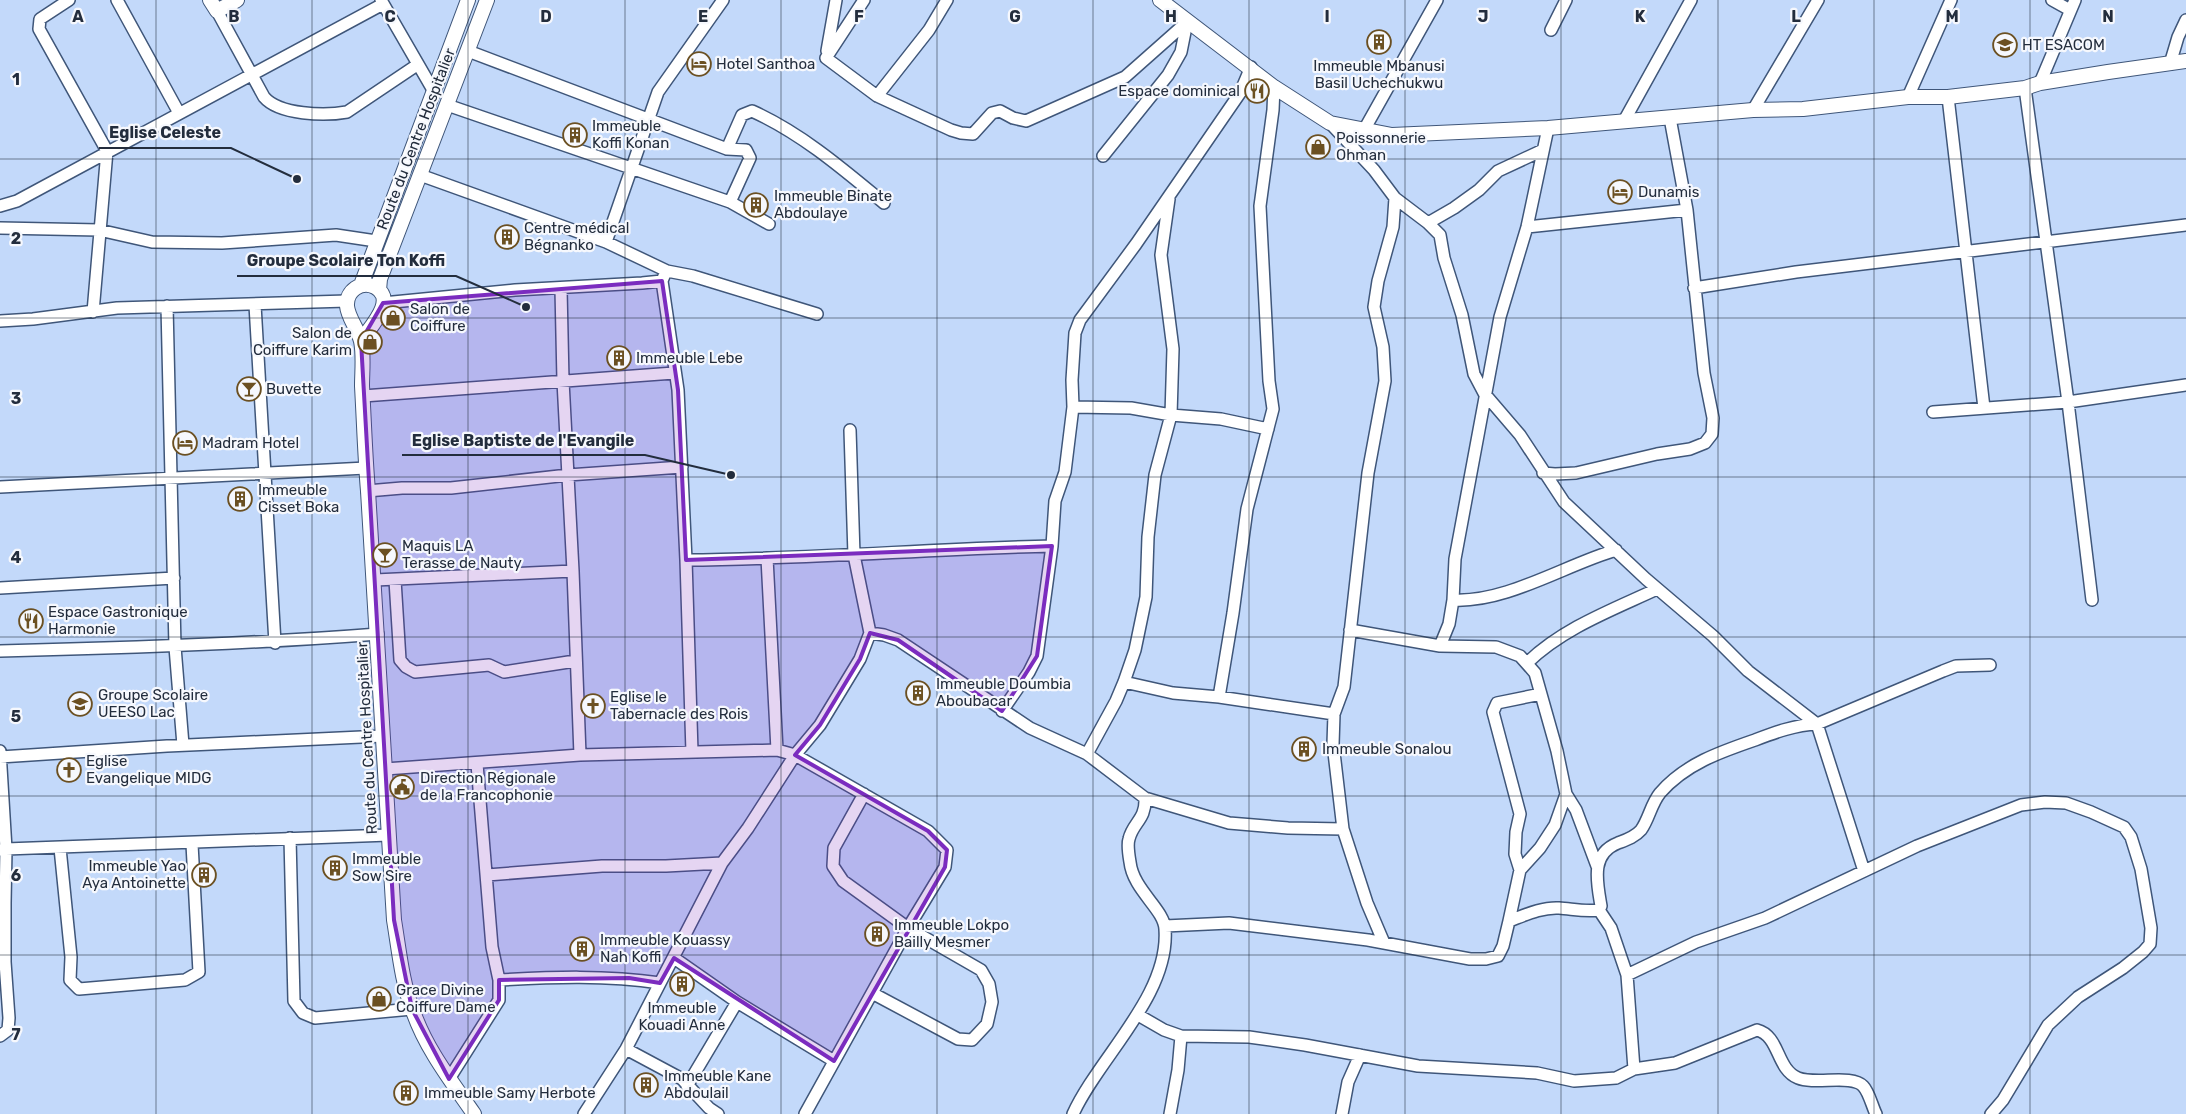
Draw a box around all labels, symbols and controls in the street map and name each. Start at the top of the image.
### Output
text: A [72,7,84,26]
text: B [228,7,240,26]
text: C [384,7,396,26]
text: D [540,7,552,26]
text: E [698,7,708,26]
text: F [854,7,864,26]
text: G [1009,7,1021,26]
text: H [1165,7,1177,26]
text: I [1324,7,1330,26]
text: J [1478,7,1488,26]
text: K [1635,7,1646,26]
text: L [1791,7,1801,26]
text: M [1945,7,1959,26]
text: N [2102,7,2114,26]
building icon: Immeuble Mbanusi Basil Uchechukwu [1366,29,1392,55]
school or university icon: HT ESACOM [1992,32,2018,58]
place label: HT ESACOM [2022,36,2105,54]
street label: Route du Centre Hospitalier [373,45,459,232]
hotel icon: Hotel Santhoa [686,51,712,77]
place label: Hotel Santhoa [716,55,815,73]
place label: Immeuble Mbanusi Basil Uchechukwu [1313,57,1445,92]
text: 1 [12,70,20,89]
restaurant icon: Espace dominical [1244,78,1270,104]
place label: Espace dominical [1118,82,1240,100]
callout: Eglise Celeste [99,117,231,148]
place label: Immeuble Koffi Konan [592,117,669,152]
building icon: Immeuble Koffi Konan [562,122,588,148]
text: Eglise Celeste [109,123,221,142]
place label: Poissonnerie Ohman [1336,129,1426,164]
shop icon: Poissonnerie Ohman [1305,134,1331,160]
hotel icon: Dunamis [1607,179,1633,205]
place label: Dunamis [1638,183,1700,201]
place label: Immeuble Binate Abdoulaye [774,187,892,222]
building icon: Immeuble Binate Abdoulaye [743,192,769,218]
place label: Centre médical Bégnanko [524,219,629,254]
building icon: Centre médical Bégnanko [494,224,520,250]
text: 2 [11,229,21,248]
callout: Groupe Scolaire Ton Koffi [237,245,456,276]
text: Groupe Scolaire Ton Koffi [247,251,445,270]
place label: Salon de Coiffure [410,300,470,335]
shop icon: Salon de Coiffure [380,305,406,331]
place label: Salon de Coiffure Karim [253,324,352,359]
shop icon: Salon de Coiffure Karim [357,329,383,355]
building icon: Immeuble Lebe [606,345,632,371]
place label: Immeuble Lebe [636,349,743,367]
bar icon: Buvette [236,376,262,402]
place label: Buvette [266,380,322,398]
text: 3 [11,389,21,408]
callout: Eglise Baptiste de l'Evangile [402,424,645,455]
hotel icon: Madram Hotel [172,430,198,456]
text: Eglise Baptiste de l'Evangile [412,431,634,450]
place label: Madram Hotel [202,434,299,452]
place label: Immeuble Cisset Boka [258,481,339,516]
building icon: Immeuble Cisset Boka [227,486,253,512]
place label: Maquis LA Terasse de Nauty [402,537,522,572]
bar icon: Maquis LA Terasse de Nauty [372,542,398,568]
text: 4 [11,548,22,567]
place label: Espace Gastronique Harmonie [48,603,188,638]
restaurant icon: Espace Gastronique Harmonie [18,608,44,634]
street label: Route du Centre Hospitalier [353,641,381,835]
place label: Immeuble Doumbia Aboubacar [936,675,1071,710]
building icon: Immeuble Doumbia Aboubacar [905,680,931,706]
place label: Groupe Scolaire UEESO Lac [98,686,208,721]
place label: Eglise le Tabernacle des Rois [610,688,749,723]
school or university icon: Groupe Scolaire UEESO Lac [67,691,93,717]
church icon: Eglise le Tabernacle des Rois [580,693,606,719]
text: 5 [11,707,21,726]
building icon: Immeuble Sonalou [1291,736,1317,762]
place label: Immeuble Sonalou [1322,740,1451,758]
place label: Eglise Evangelique MIDG [86,752,211,787]
church icon: Eglise Evangelique MIDG [56,757,82,783]
place label: Direction Régionale de la Francophonie [420,769,556,804]
public building icon: Direction Régionale de la Francophonie [389,774,415,800]
place label: Immeuble Sow Sire [352,850,421,885]
building icon: Immeuble Sow Sire [322,855,348,881]
place label: Immeuble Yao Aya Antoinette [82,857,186,892]
building icon: Immeuble Yao Aya Antoinette [191,862,217,888]
text: 6 [11,866,21,885]
place label: Immeuble Lokpo Bailly Mesmer [894,916,1009,951]
building icon: Immeuble Lokpo Bailly Mesmer [864,921,890,947]
place label: Immeuble Kouassy Nah Koffi [600,931,731,966]
building icon: Immeuble Kouassy Nah Koffi [569,936,595,962]
building icon: Immeuble Kouadi Anne [669,971,695,997]
place label: Grace Divine Coiffure Dame [396,981,496,1016]
shop icon: Grace Divine Coiffure Dame [366,986,392,1012]
place label: Immeuble Kouadi Anne [639,999,725,1034]
text: 7 [11,1025,21,1044]
place label: Immeuble Kane Abdoulail [664,1067,772,1102]
building icon: Immeuble Kane Abdoulail [633,1072,659,1098]
building icon: Immeuble Samy Herbote [393,1080,419,1106]
place label: Immeuble Samy Herbote [424,1084,596,1102]

